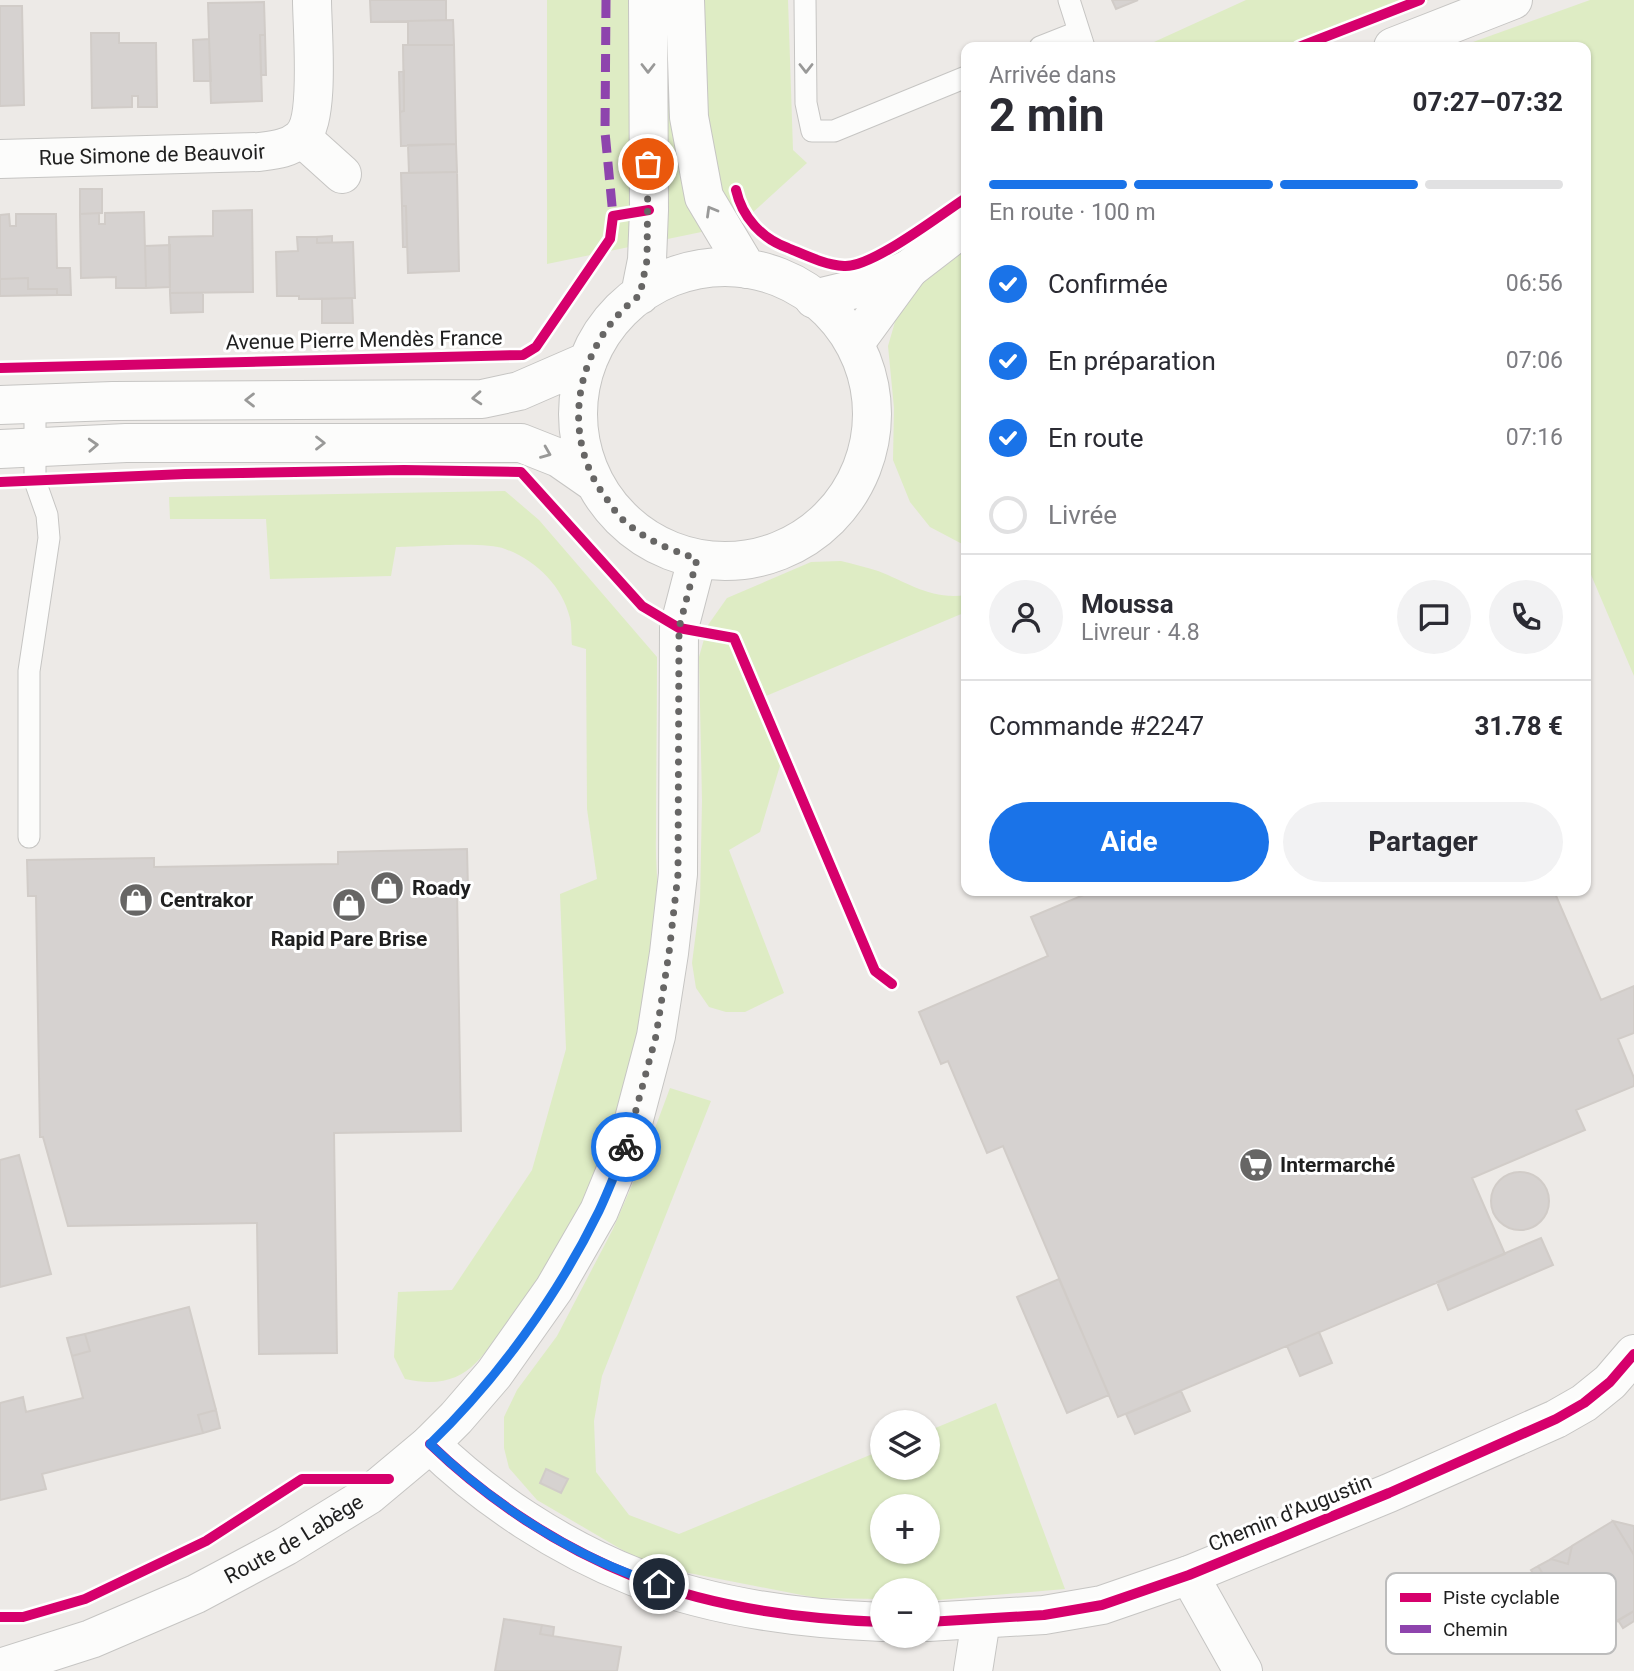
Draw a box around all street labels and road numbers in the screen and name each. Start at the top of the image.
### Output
street label: Rue Simone de Beauvoir [38,139,267,170]
street label: Avenue Pierre Mendès France [225,326,503,354]
street label: Chemin d'Augustin [1205,1469,1375,1557]
street label: Route de Labège [220,1489,368,1589]

